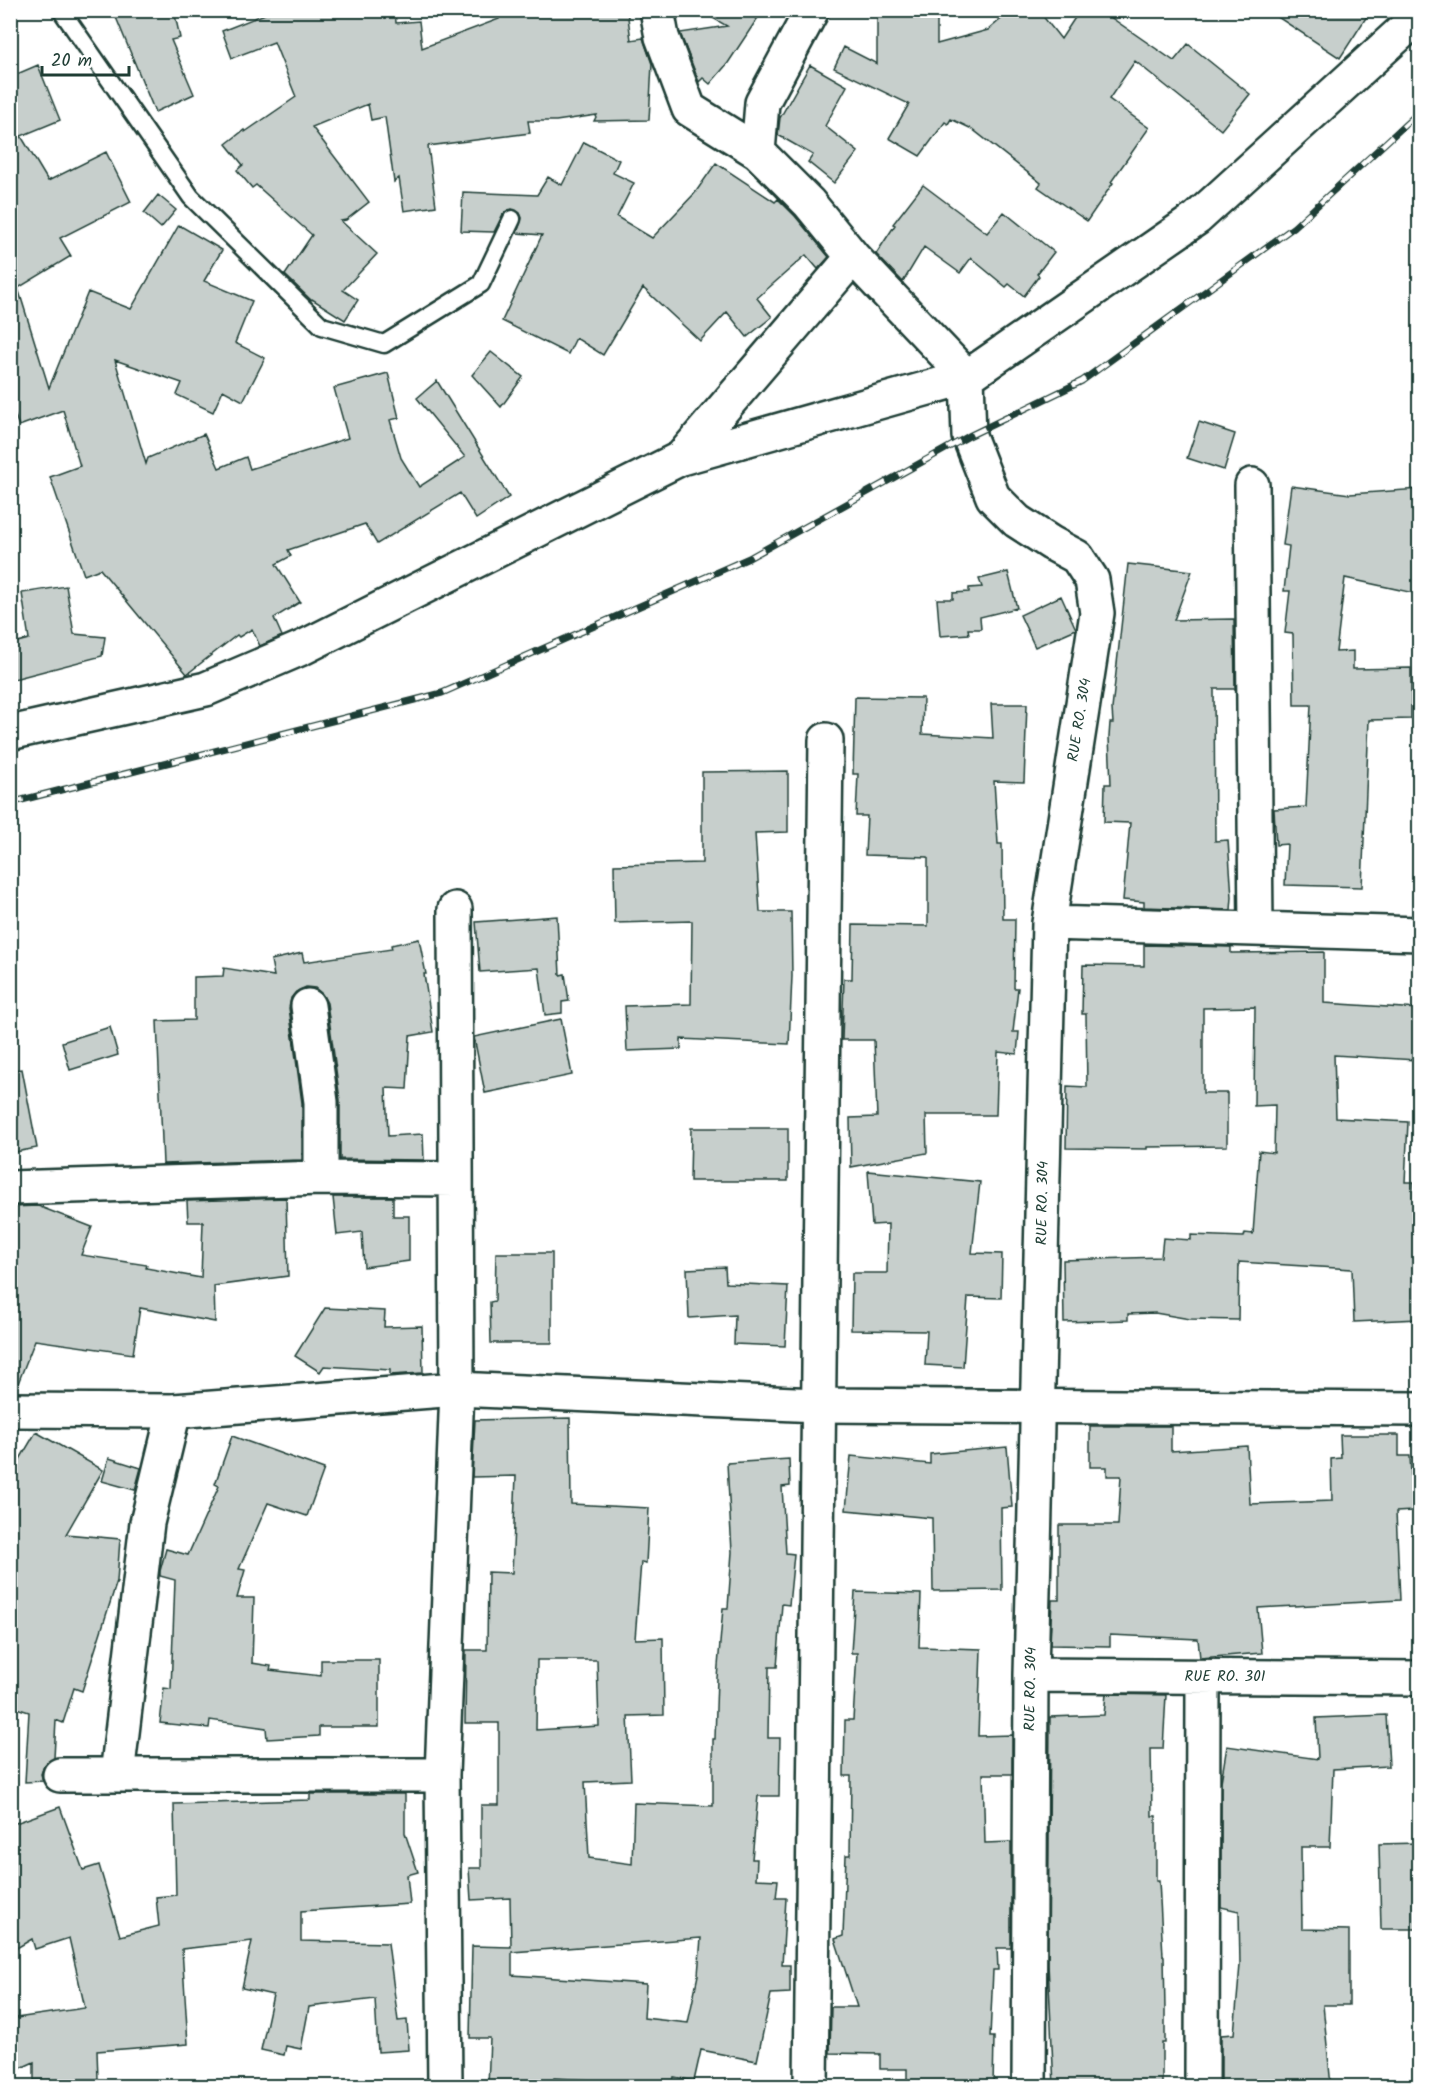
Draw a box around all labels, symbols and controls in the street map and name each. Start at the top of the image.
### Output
scale bar [42,39,129,77]
text: 20 m [51,47,92,76]
street label: RUE RO. 304 [1062,676,1098,764]
street label: RUE RO. 304 [1030,1161,1056,1245]
street label: RUE RO. 304 [1018,1647,1044,1731]
street label: RUE RO. 301 [1185,1665,1266,1689]

